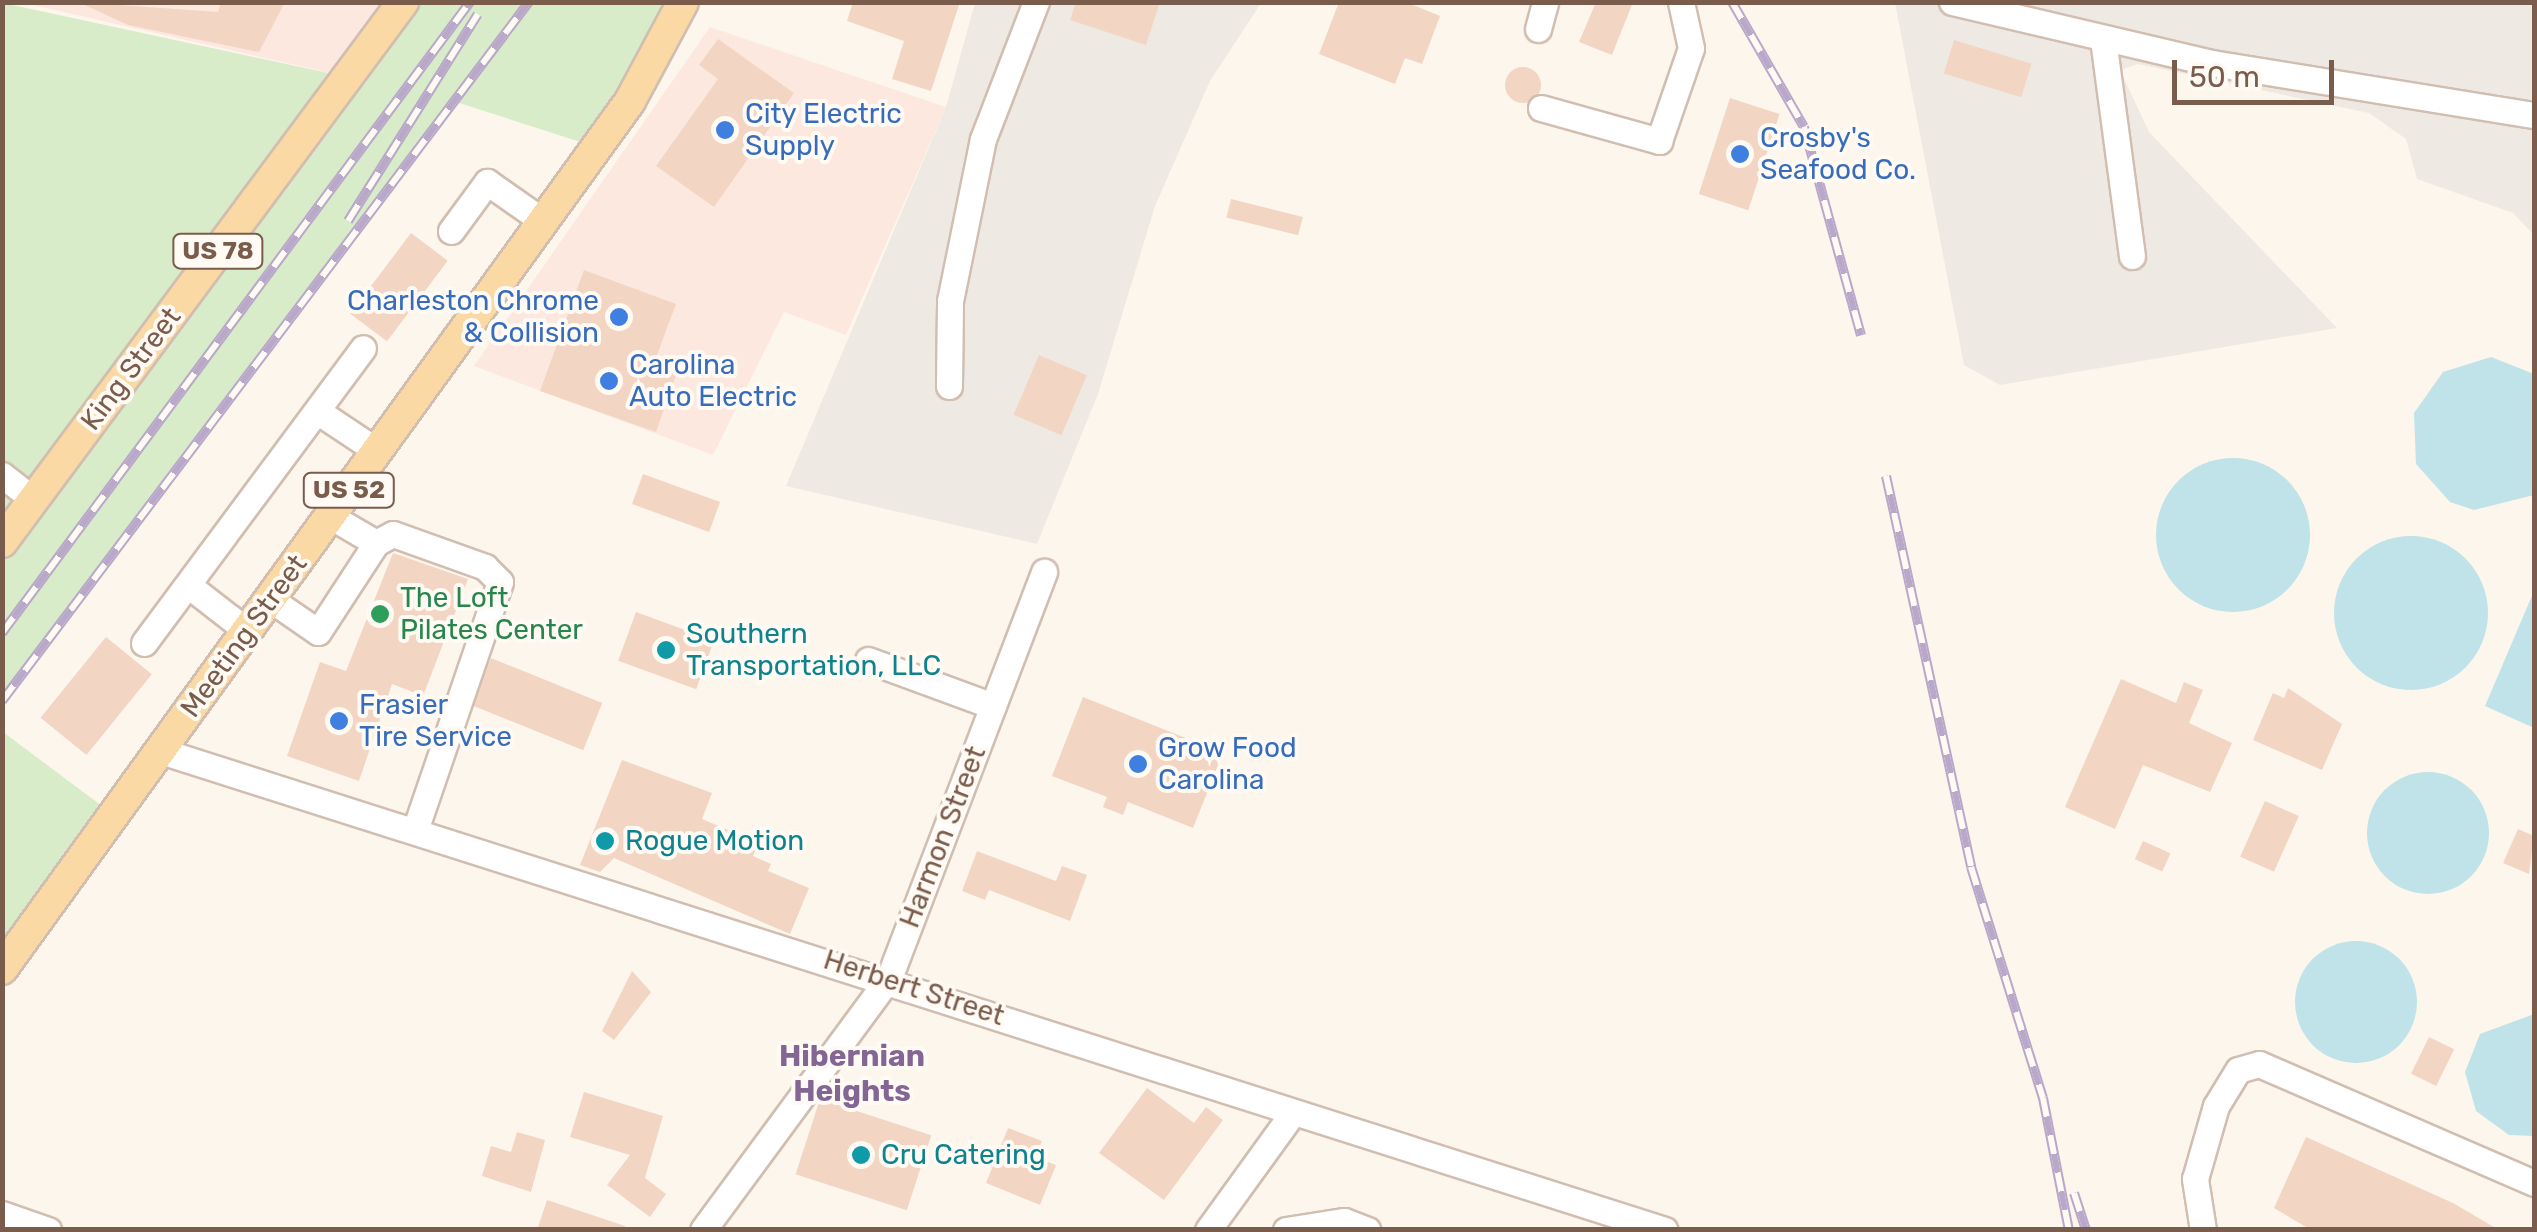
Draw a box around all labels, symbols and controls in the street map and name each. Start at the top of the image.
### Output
scale bar [2177,40,2340,102]
text: 50 m [2189,59,2260,95]
place label: City Electric Supply [745,97,902,163]
marker: City Electric Supply [714,119,736,141]
place label: Crosby's Seafood Co. [1760,121,1916,187]
marker: Crosby's Seafood Co. [1729,143,1751,165]
road number: US 78 [170,231,266,271]
place label: Charleston Chrome & Collision [347,284,599,350]
street label: King Street [74,301,188,437]
marker: Charleston Chrome & Collision [608,306,630,328]
place label: Carolina Auto Electric [629,348,797,414]
marker: Carolina Auto Electric [598,370,620,392]
road number: US 52 [302,470,396,510]
street label: Meeting Street [174,548,314,724]
place label: The Loft Pilates Center [400,581,583,647]
marker: The Loft Pilates Center [369,603,391,625]
place label: Southern Transportation, LLC [686,617,941,683]
marker: Southern Transportation, LLC [655,639,677,661]
place label: Frasier Tire Service [359,688,512,754]
marker: Frasier Tire Service [328,710,350,732]
place label: Grow Food Carolina [1158,731,1297,797]
street label: Harmon Street [893,741,993,933]
marker: Grow Food Carolina [1127,753,1149,775]
place label: Rogue Motion [625,824,804,858]
marker: Rogue Motion [594,830,616,852]
street label: Herbert Street [819,943,1009,1033]
district label: Hibernian Heights [779,1038,925,1108]
place label: Cru Catering [881,1138,1046,1172]
marker: Cru Catering [850,1144,872,1166]

